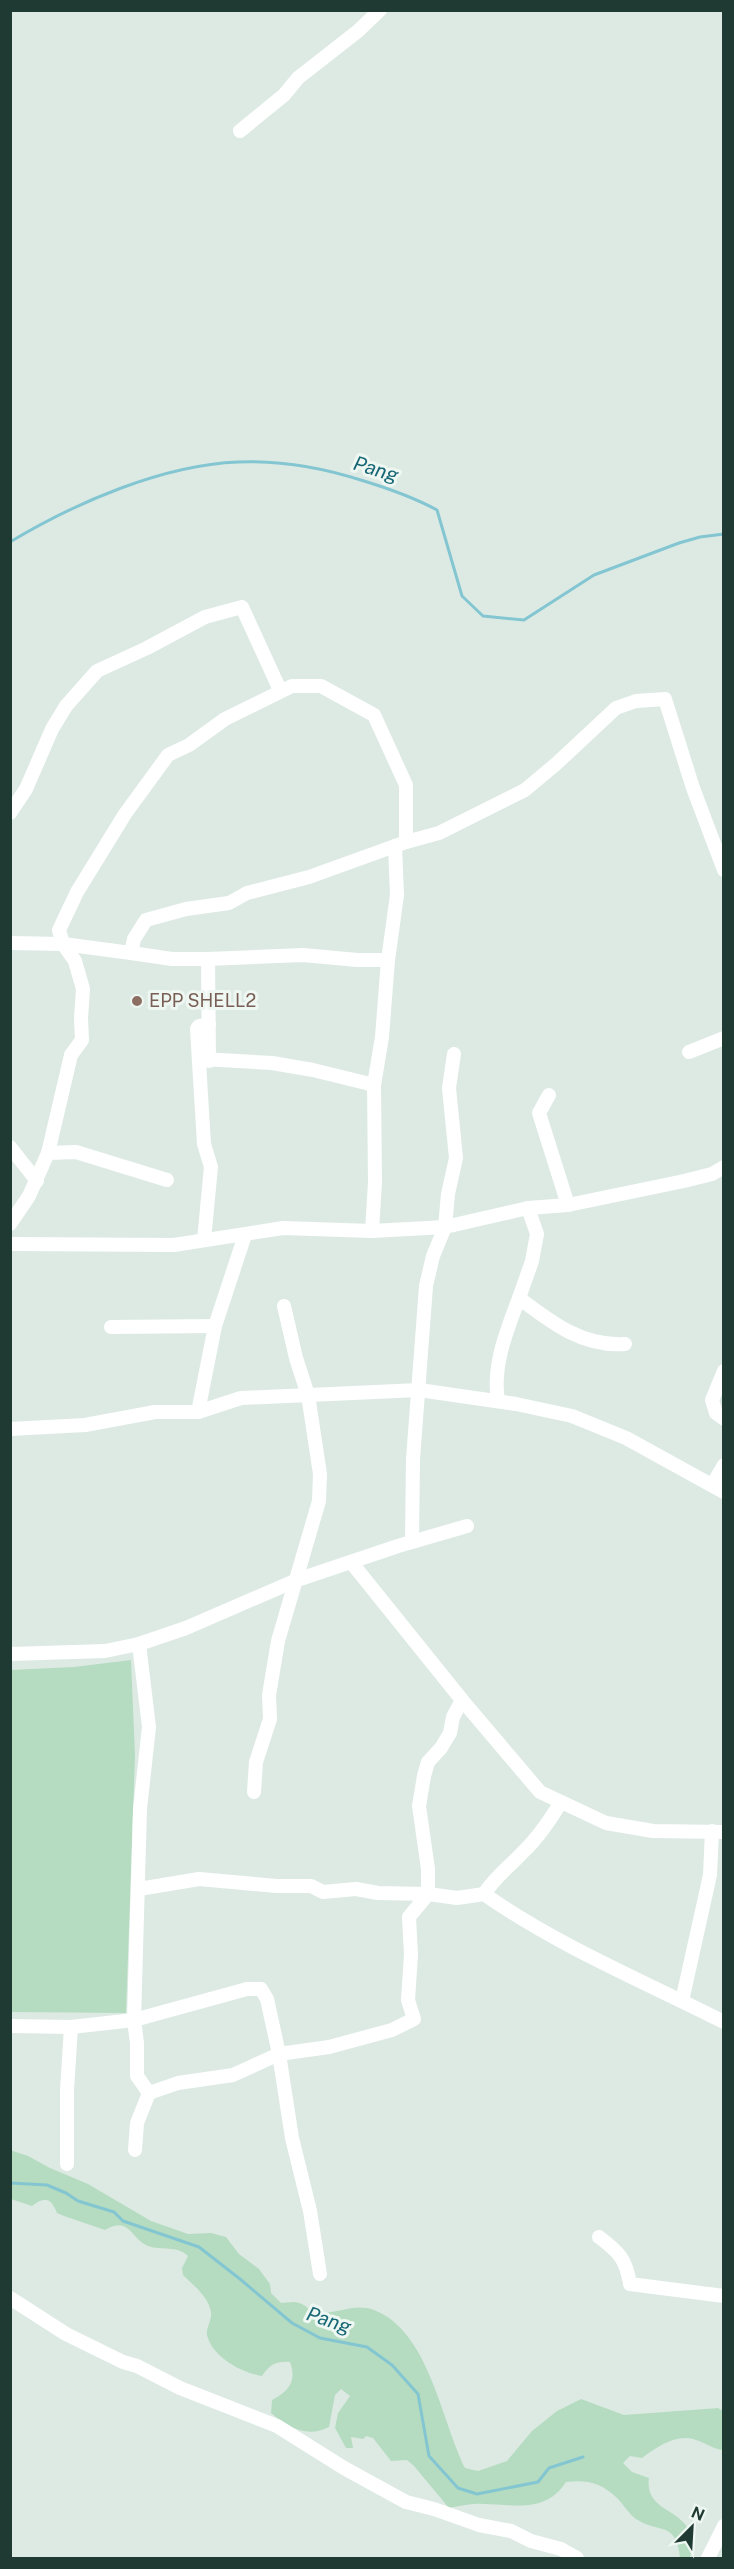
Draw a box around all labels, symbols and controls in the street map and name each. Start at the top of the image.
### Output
water label: Pang [351,451,401,487]
place label: EPP SHELL2 [149,990,256,1011]
marker: EPP SHELL2 [130,994,144,1008]
water label: Pang [303,2301,355,2339]
north arrow [662,2497,722,2557]
text: N [688,2503,707,2525]

